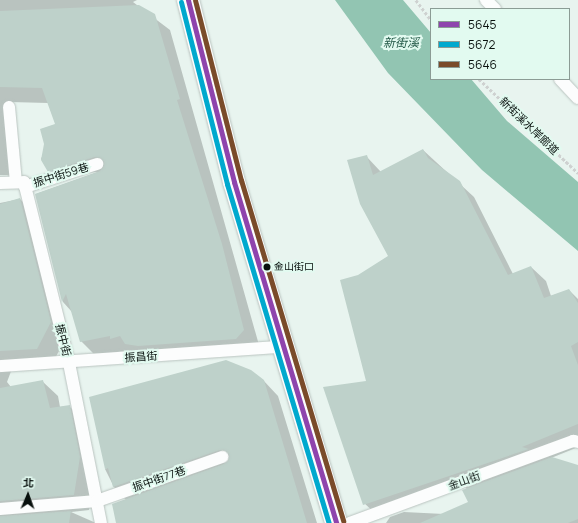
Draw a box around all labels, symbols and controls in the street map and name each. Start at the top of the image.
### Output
legend [430,8,570,80]
text: 5645 [468,16,496,33]
water label: 新街溪 [383,36,419,50]
text: 5672 [468,36,495,53]
text: 5646 [468,56,497,73]
street label: 新街溪水岸廊道 [497,95,561,157]
street label: 振中街59巷 [32,160,90,190]
place label: 金山街口 [274,261,314,273]
marker: 金山街口 [262,262,272,272]
street label: 振中街 [53,322,73,358]
street label: 振昌街 [124,349,158,365]
street label: 振中街77巷 [131,464,187,494]
street label: 金山街 [446,469,482,493]
north arrow [8,475,48,515]
text: 北 [23,475,34,490]

